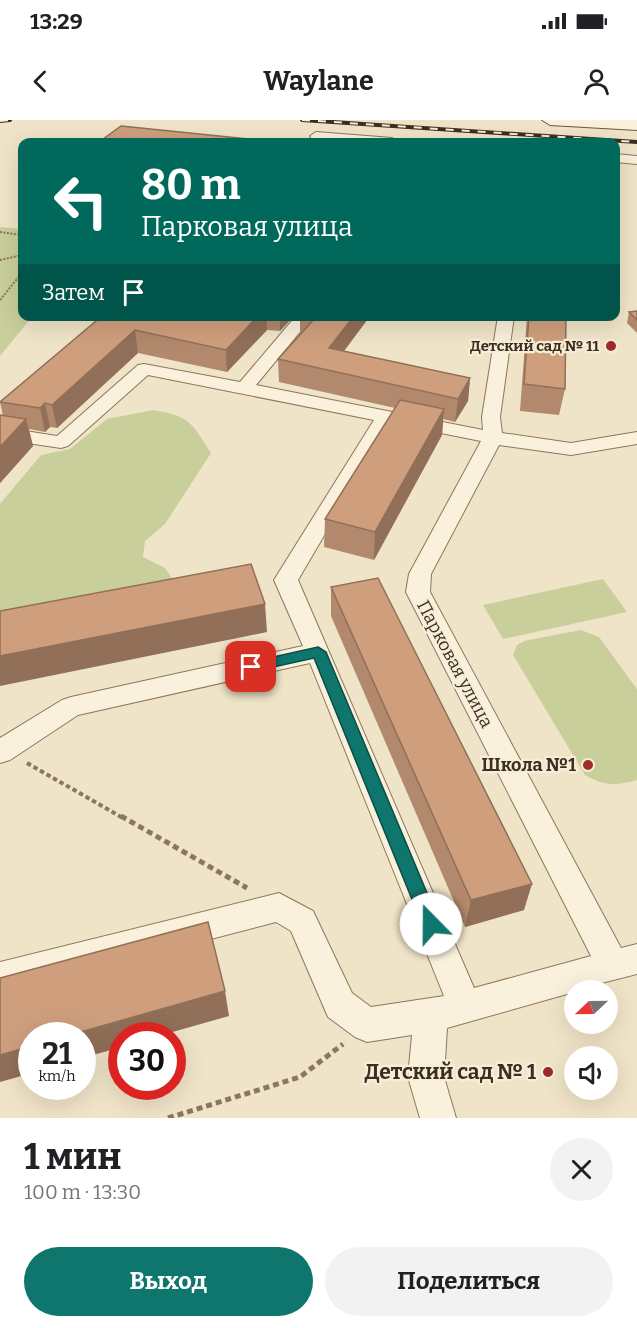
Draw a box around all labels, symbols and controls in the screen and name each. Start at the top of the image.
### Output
text: 13:29 [30,8,83,35]
icon: back [24,65,57,98]
text: Waylane [263,65,374,97]
icon: person [580,65,613,98]
text: 80 m [141,160,241,210]
icon: left [42,162,120,240]
text: Парковая улица [141,211,353,243]
icon: arrive [117,276,150,309]
text: Затем [42,279,105,306]
place label: Детский сад № 11 [470,337,600,355]
marker: Детский сад № 11 [604,339,618,353]
street label: Парковая улица [412,596,498,732]
pin [225,641,276,692]
icon: arrive [234,650,267,683]
place label: Школа №1 [481,754,576,776]
marker: Школа №1 [581,758,595,772]
position arrow [399,892,463,956]
north arrow [564,980,618,1034]
map controls [564,980,618,1100]
speed limit sign: 30 [108,1022,186,1100]
text: 21 [42,1036,72,1072]
button: sound [564,1046,618,1100]
place label: Детский сад № 1 [365,1059,536,1085]
marker: Детский сад № 1 [541,1065,555,1079]
text: km/h [38,1067,76,1085]
text: 1 мин [24,1135,122,1179]
button: close [550,1138,613,1201]
text: 100 m · 13:30 [24,1180,141,1204]
button: Выход [24,1247,313,1316]
button: Поделиться [325,1247,613,1316]

